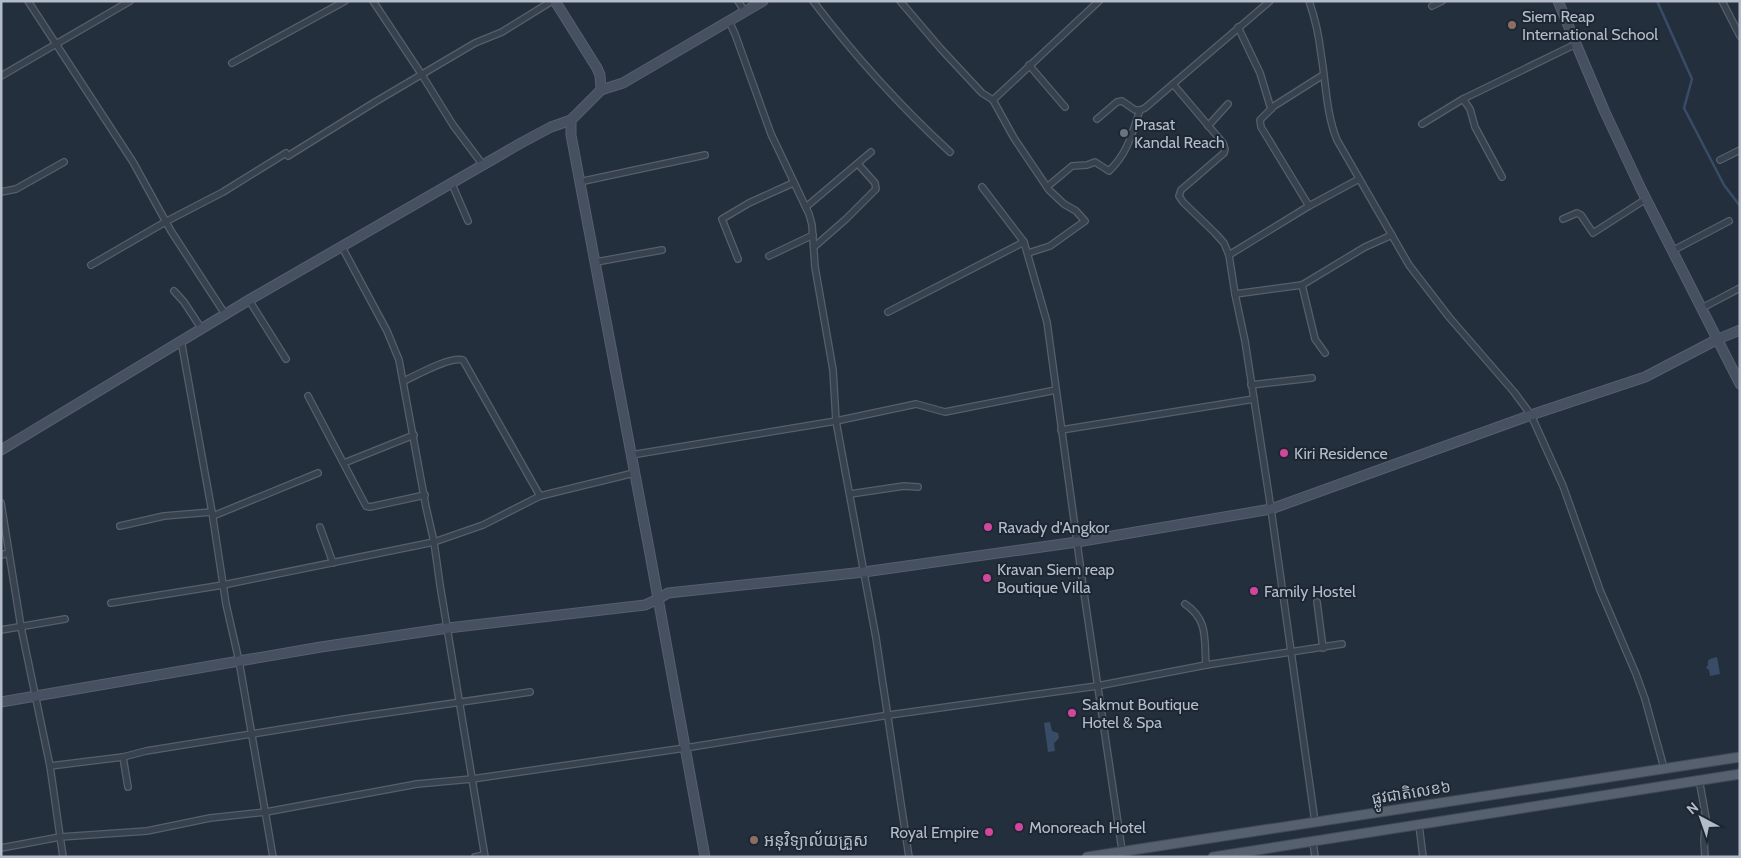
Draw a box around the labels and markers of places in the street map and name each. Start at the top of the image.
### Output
place label: Siem Reap International School [1522,7,1658,44]
marker: Siem Reap International School [1506,19,1518,31]
place label: Prasat Kandal Reach [1134,115,1225,152]
marker: Prasat Kandal Reach [1118,127,1130,139]
place label: Kiri Residence [1294,444,1388,463]
marker: Kiri Residence [1278,447,1290,459]
place label: Ravady d'Angkor [998,518,1110,537]
marker: Ravady d'Angkor [982,521,994,533]
place label: Kravan Siem reap Boutique Villa [997,560,1115,597]
marker: Kravan Siem reap Boutique Villa [981,572,993,584]
place label: Family Hostel [1264,582,1356,601]
marker: Family Hostel [1248,585,1260,597]
place label: Sakmut Boutique Hotel & Spa [1082,695,1199,732]
marker: Sakmut Boutique Hotel & Spa [1066,707,1078,719]
place label: Monoreach Hotel [1029,818,1146,837]
marker: Monoreach Hotel [1013,821,1025,833]
place label: Royal Empire [890,823,979,842]
marker: Royal Empire [983,826,995,838]
place label: អនុវិទ្យាល័យគ្រួស [764,830,868,851]
marker: អនុវិទ្យាល័យគ្រួស [748,834,760,846]

